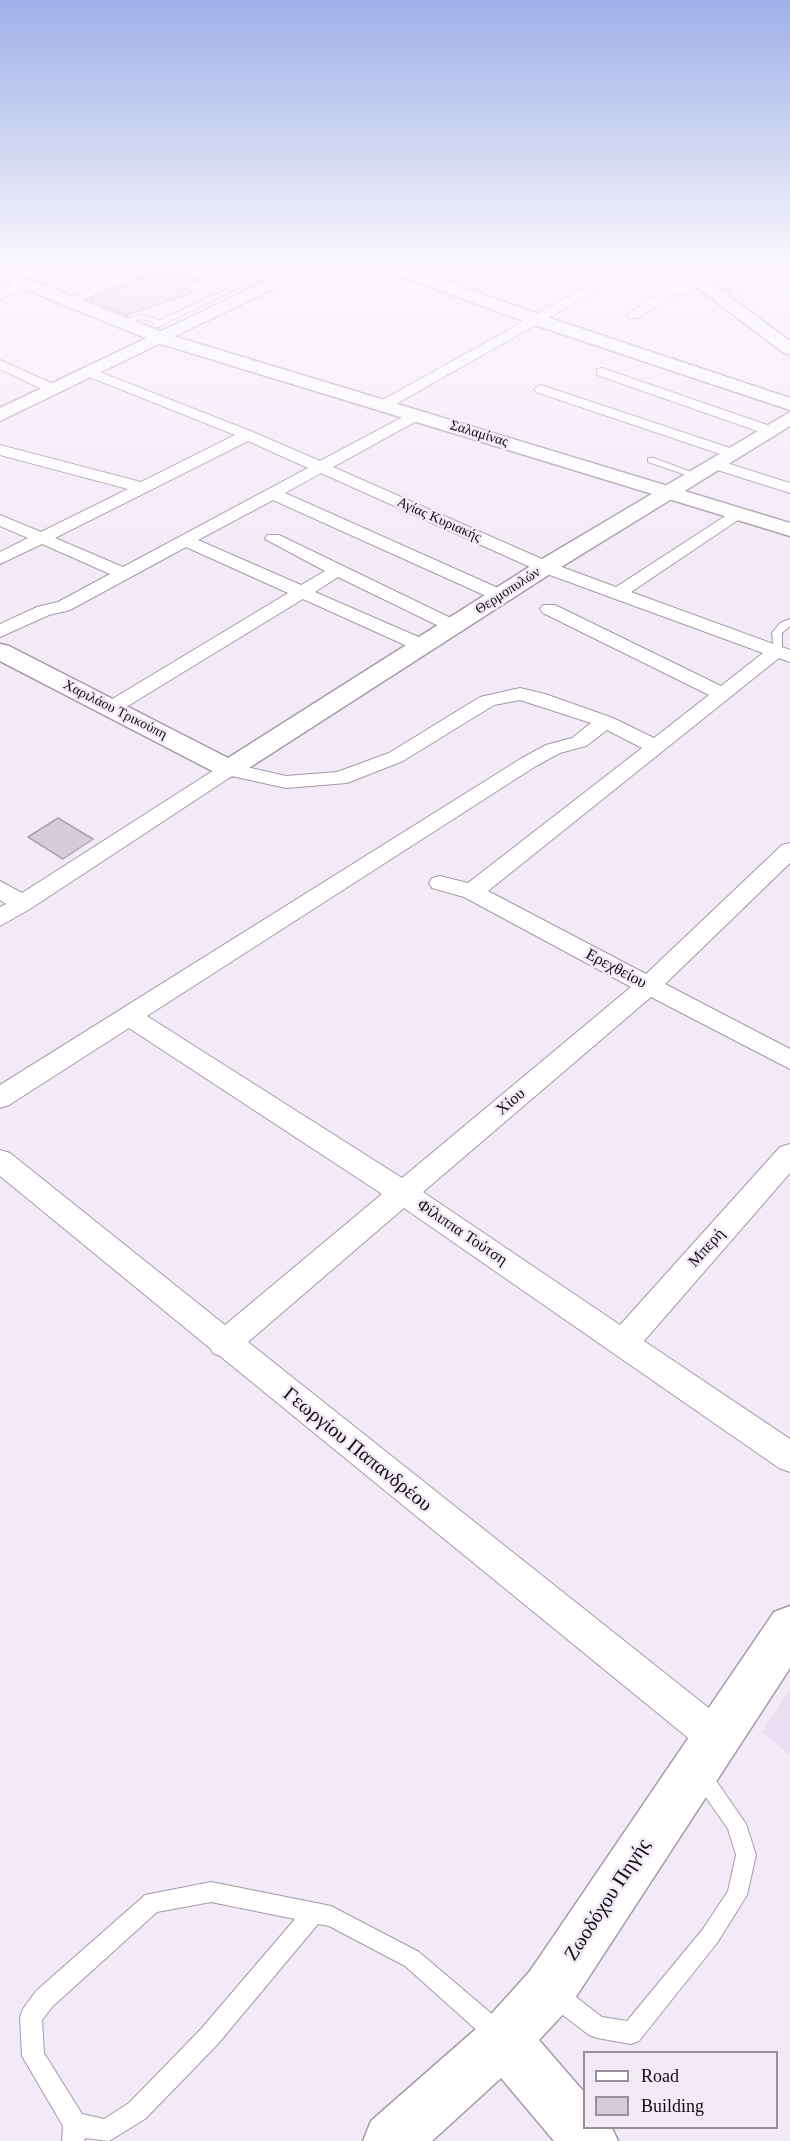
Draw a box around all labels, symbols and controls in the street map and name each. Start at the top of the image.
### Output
street label: Σαλαμίνας [448,417,510,451]
street label: Αγίας Κυριακής [394,494,484,546]
street label: Θερμοπυλών [472,564,544,618]
street label: Χαριλάου Τρικούπη [60,677,170,743]
street label: Ερεχθείου [582,945,650,993]
street label: Χίου [493,1084,529,1120]
street label: Φίλιππα Τούτση [413,1196,511,1270]
street label: Μπερή [685,1225,729,1271]
street label: Γεωργίου Παπανδρέου [278,1383,436,1517]
street label: Ζωοδόχου Πηγής [560,1835,656,1965]
legend [583,2051,778,2129]
text: Road [641,2066,679,2086]
text: Building [641,2096,704,2116]

